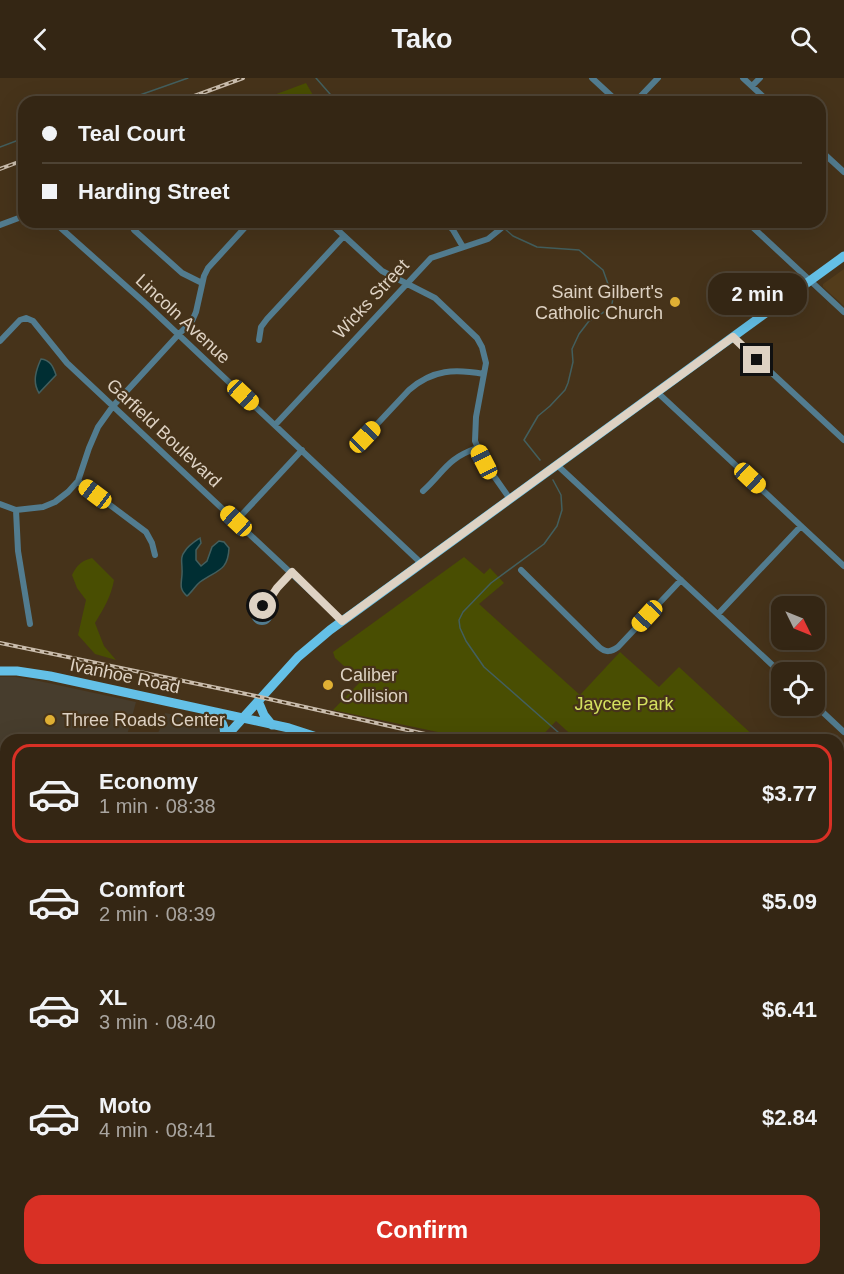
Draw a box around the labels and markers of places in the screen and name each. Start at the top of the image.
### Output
place label: Saint Gilbert's Catholic Church [535,282,663,323]
marker: Saint Gilbert's Catholic Church [668,295,682,309]
place label: Caliber Collision [340,665,408,706]
marker: Caliber Collision [321,678,335,692]
place label: Three Roads Center [62,710,225,730]
marker: Three Roads Center [43,713,57,727]

